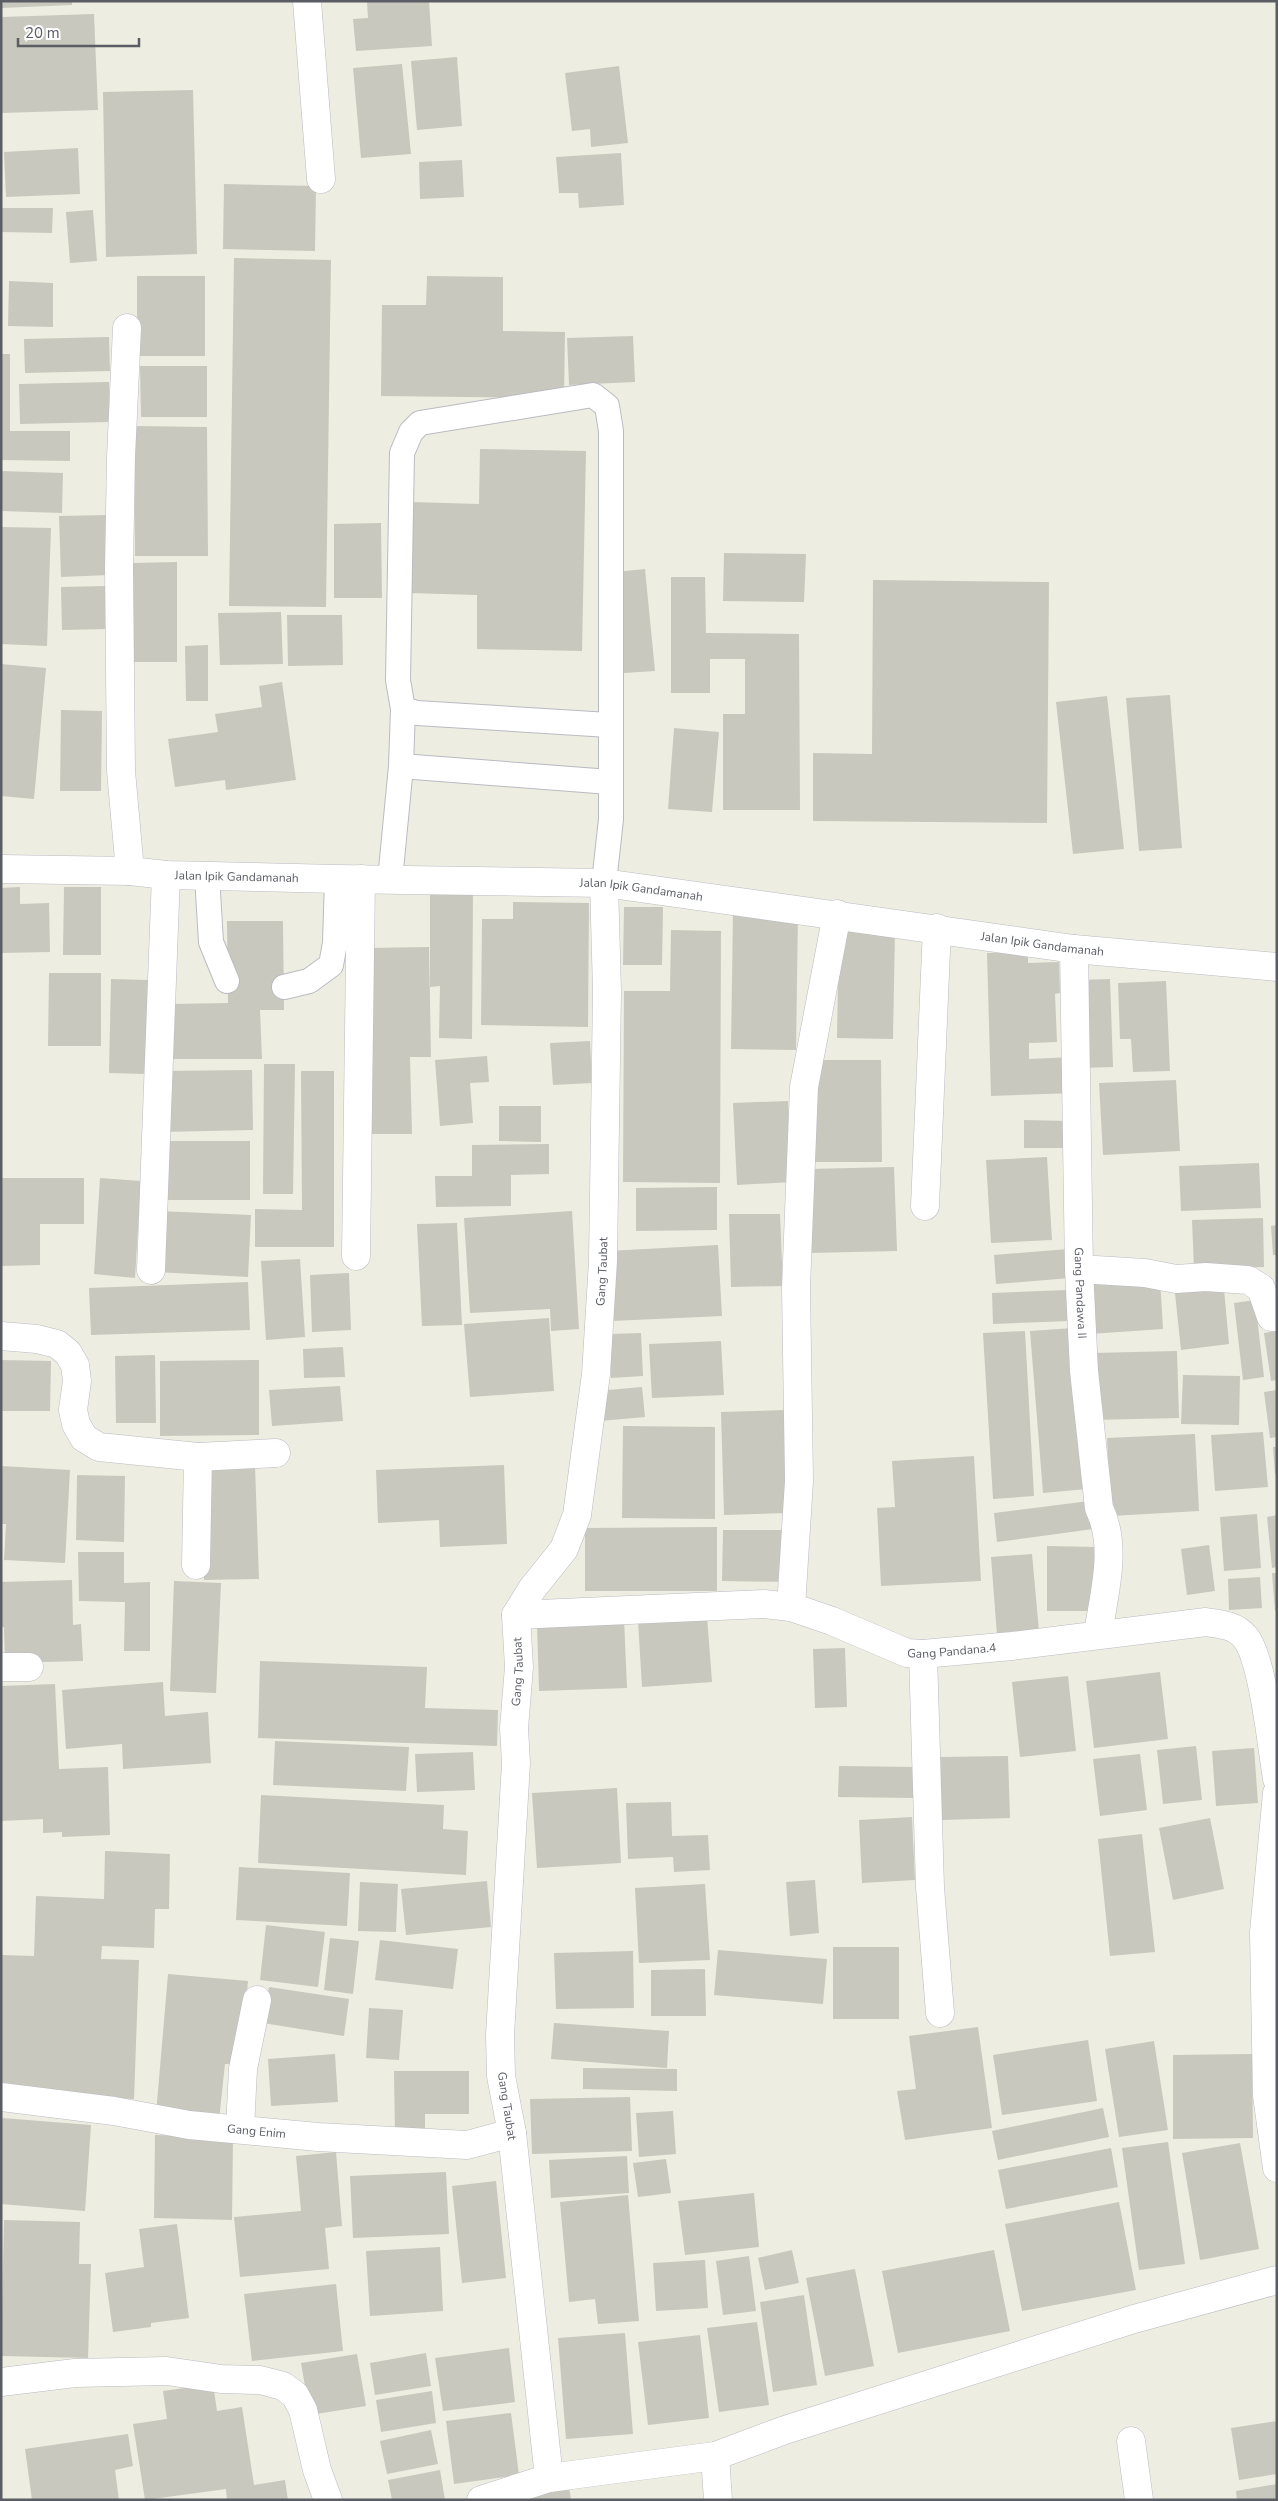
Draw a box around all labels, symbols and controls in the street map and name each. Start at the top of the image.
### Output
scale bar [18,15,139,47]
text: 20 m [25,23,60,43]
street label: Jalan Ipik Gandamanah [174,867,299,886]
street label: Jalan Ipik Gandamanah [579,875,704,905]
street label: Jalan Ipik Gandamanah [979,928,1105,960]
street label: Gang Taubat [592,1236,611,1306]
street label: Gang Pandawa II [1071,1247,1090,1339]
street label: Gang Taubat [508,1636,527,1707]
street label: Gang Pandana.4 [907,1639,997,1662]
street label: Gang Taubat [494,2071,520,2142]
street label: Gang Enim [226,2121,287,2142]

